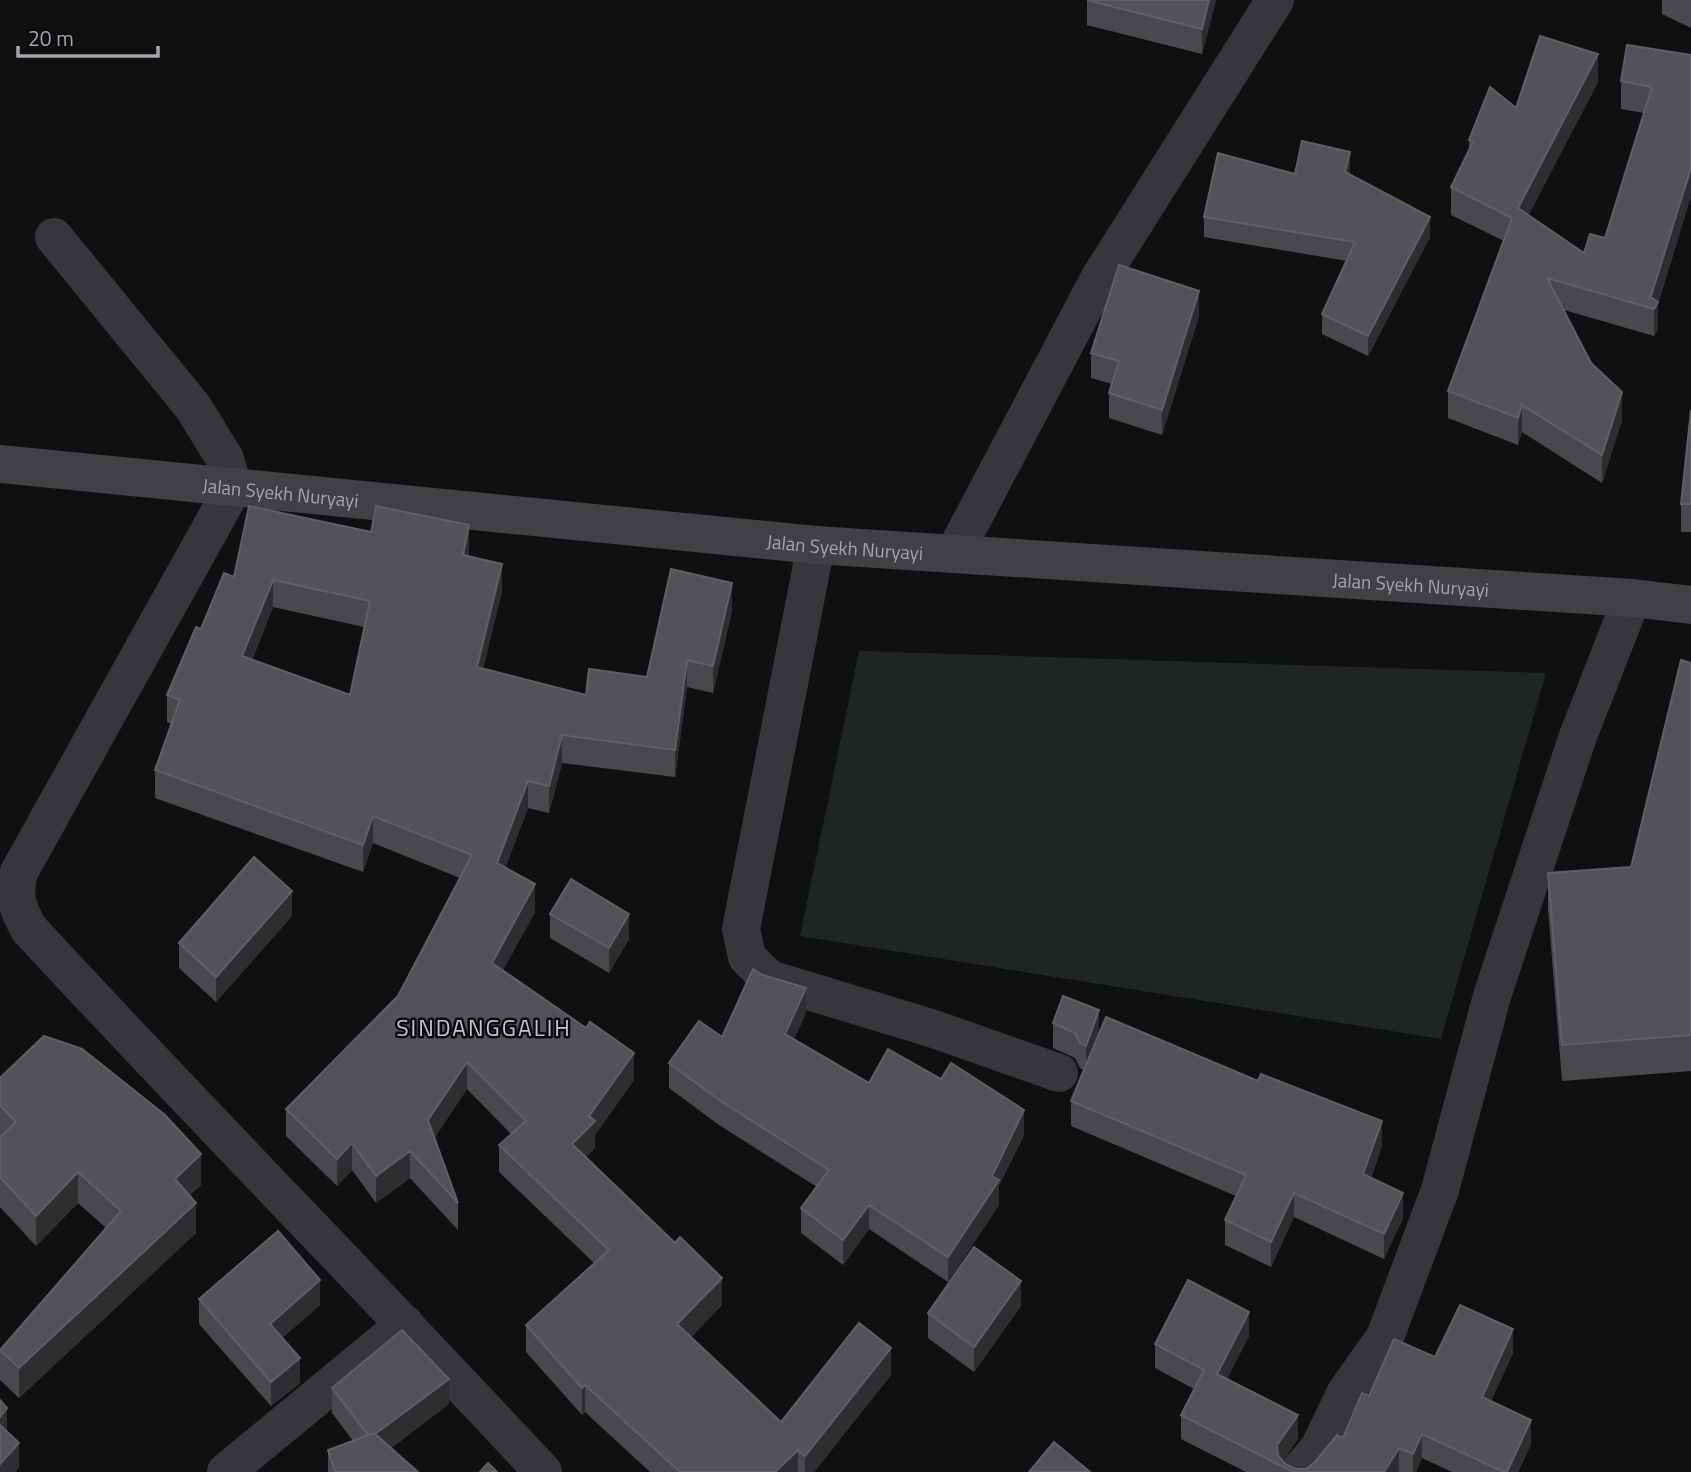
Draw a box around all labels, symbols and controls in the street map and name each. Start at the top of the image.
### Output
scale bar [18,14,158,58]
text: 20 m [28,22,74,54]
street label: Jalan Syekh Nuryayi [201,470,360,514]
street label: Jalan Syekh Nuryayi [765,526,924,566]
street label: Jalan Syekh Nuryayi [1332,564,1490,603]
district label: SINDANGGALIH [396,1010,572,1045]

